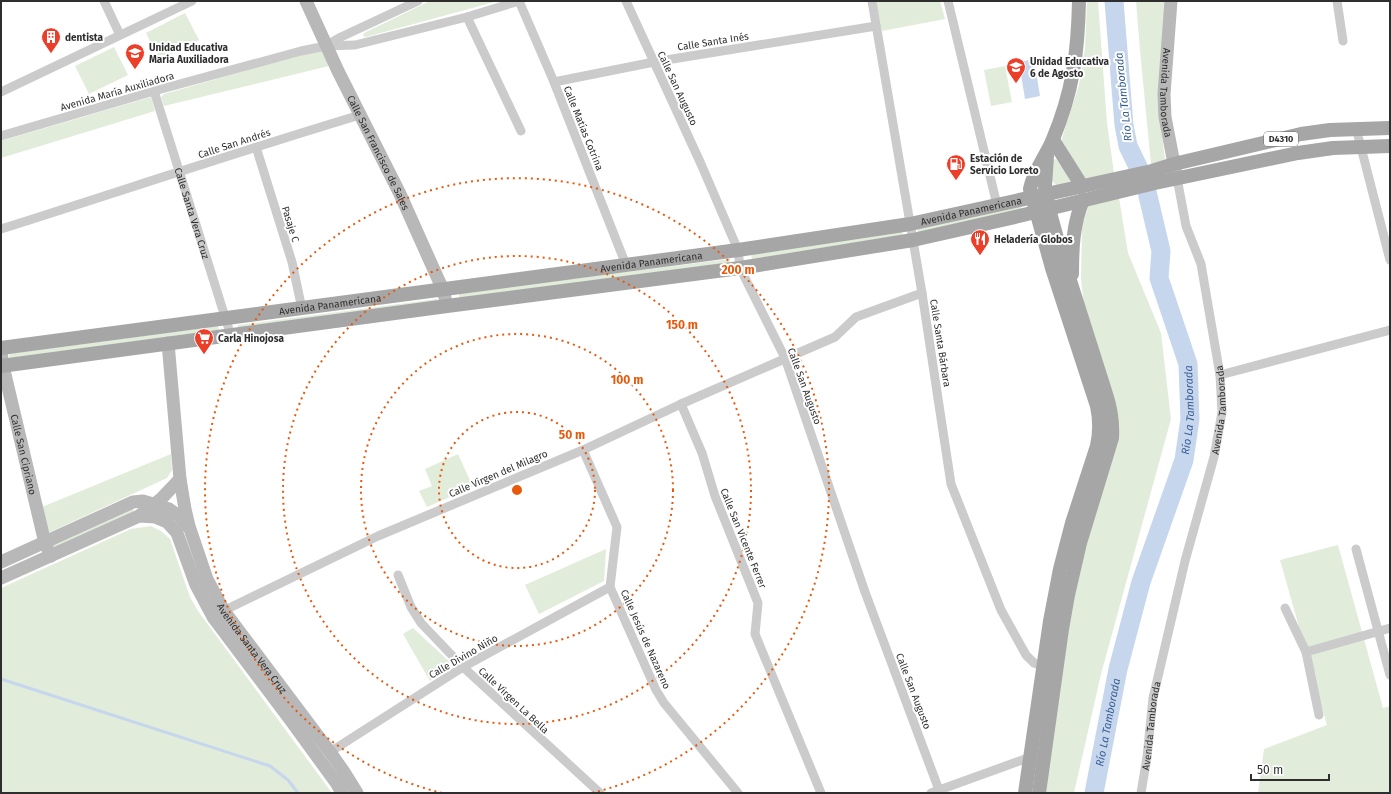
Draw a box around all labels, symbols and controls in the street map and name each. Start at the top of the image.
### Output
building icon: dentista [40,26,62,54]
street label: Calle Santa Inés [677,30,750,54]
place label: dentista [65,32,104,44]
school or university icon: Unidad Educativa Maria Auxiliadora [124,42,146,70]
place label: Unidad Educativa Maria Auxiliadora [149,42,229,66]
street label: Avenida Tamborada [1157,47,1174,139]
street label: Calle San Augusto [655,49,700,128]
water label: Río La Tamborada [1112,52,1135,142]
school or university icon: Unidad Educativa 6 de Agosto [1005,56,1027,84]
place label: Unidad Educativa 6 de Agosto [1030,56,1109,80]
street label: Avenida María Auxiliadora [59,69,176,114]
street label: Calle Matías Cotrina [561,84,606,172]
street label: Calle San Francisco de Sales [344,93,412,212]
street label: Calle San Andrés [197,126,272,161]
road number: D4310 [1264,132,1298,146]
place label: Estación de Servicio Loreto [970,152,1039,177]
fuel station icon: Estación de Servicio Loreto [945,153,967,181]
street label: Calle Santa Vera Cruz [171,166,212,261]
street label: Avenida Panamericana [920,195,1023,228]
street label: Pasaje C [279,205,301,244]
restaurant icon: Heladería Globos [969,228,991,256]
place label: Heladería Globos [994,233,1073,246]
street label: Avenida Panamericana [600,250,703,275]
text: 200 m [721,263,755,277]
street label: Avenida Panamericana [278,292,382,318]
street label: Calle Santa Bárbara [927,298,953,388]
text: 150 m [666,318,698,332]
supermarket icon: Carla Hinojosa [193,327,215,355]
place label: Carla Hinojosa [218,333,284,345]
street label: Calle San Augusto [785,346,824,426]
street label: Avenida Tamborada [1210,364,1229,456]
water label: Río La Tamborada [1179,365,1198,455]
text: 100 m [611,373,643,387]
street label: Calle San Cipriano [8,413,38,496]
text: 50 m [559,428,585,442]
street label: Calle Virgen del Milagro [447,448,550,500]
centre of rings [510,483,524,497]
street label: Calle San Vicente Ferrer [718,487,769,590]
street label: Calle Jesús de Nazareno [618,587,673,691]
street label: Avenida Santa Vera Cruz [214,601,289,697]
street label: Calle Divino Niño [427,632,500,681]
street label: Calle San Augusto [893,652,933,731]
street label: Calle Virgen La Bella [476,665,551,736]
water label: Río La Tamborada [1093,677,1123,768]
street label: Avenida Tamborada [1140,680,1164,771]
scale bar [1251,756,1329,782]
text: 50 m [1257,763,1283,777]

